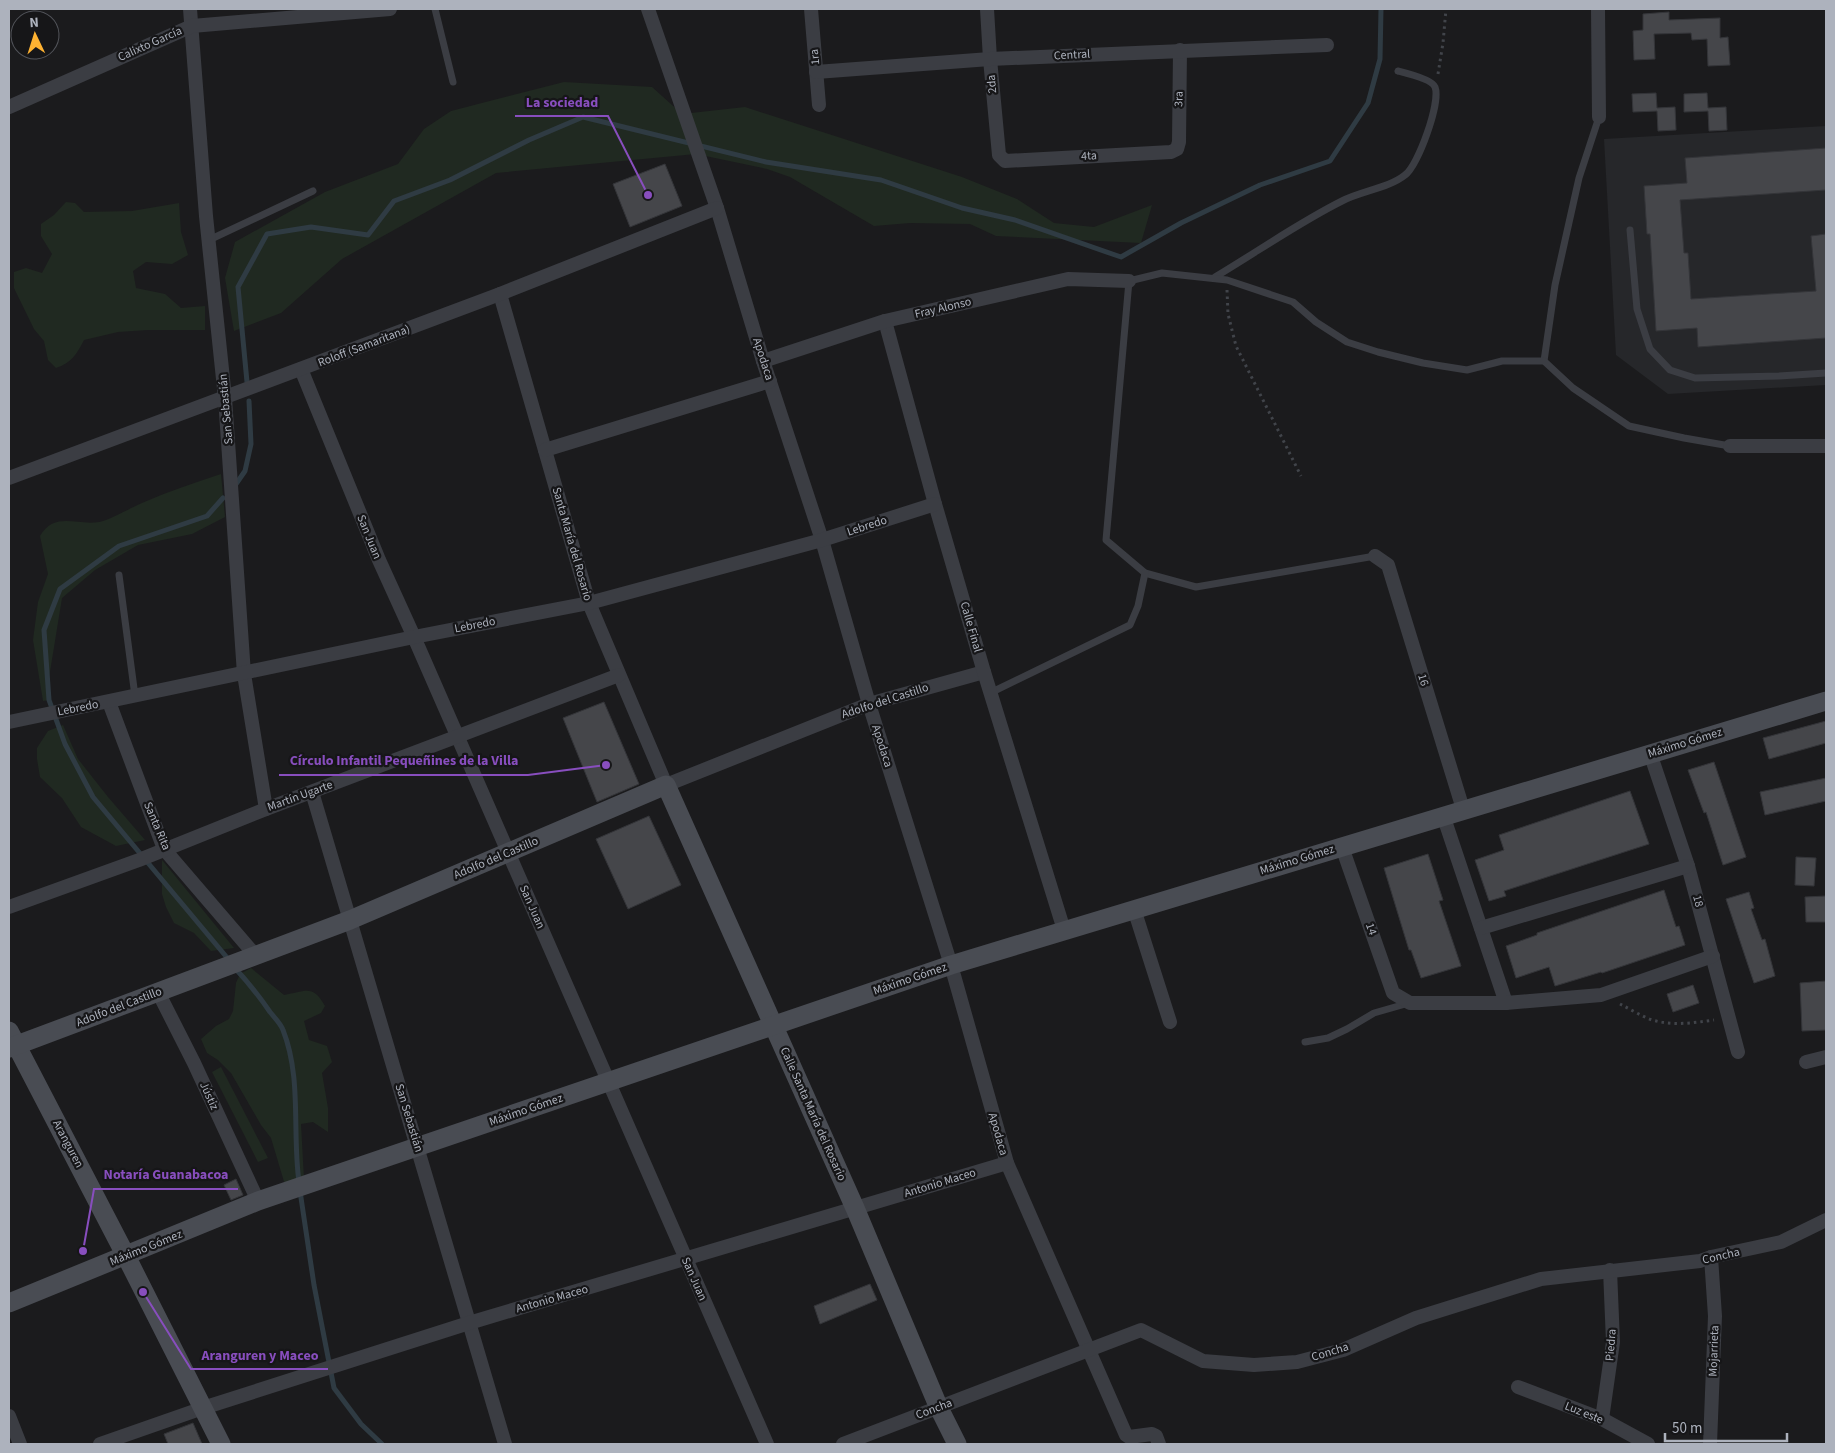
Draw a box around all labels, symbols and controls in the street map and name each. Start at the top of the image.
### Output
north arrow [10,10,60,60]
text: N [29,13,40,33]
street label: Calixto García [115,22,185,66]
street label: Central [1053,46,1091,64]
street label: 1ra [806,48,824,66]
street label: 2da [983,74,1001,94]
callout: La sociedad [515,87,608,116]
street label: 3ra [1170,91,1188,107]
text: La sociedad [526,93,598,113]
street label: 4ta [1081,147,1097,165]
street label: Fray Alonso [913,293,973,323]
street label: Roloff (Samaritana) [315,321,413,371]
street label: Apodaca [748,336,778,382]
street label: San Sebastián [214,373,238,445]
street label: Santa María del Rosario [548,485,596,603]
street label: San Juan [352,512,386,562]
street label: Lebredo [845,512,889,540]
street label: Calle Final [956,600,986,654]
street label: Lebredo [453,613,497,637]
street label: 16 [1413,672,1433,688]
street label: Adolfo del Castillo [839,679,931,723]
street label: Lebredo [56,696,100,720]
street label: Apodaca [867,723,897,769]
street label: Máximo Gómez [1646,724,1724,762]
callout: Círculo Infantil Pequeñines de la Villa [279,746,528,775]
text: Círculo Infantil Pequeñines de la Villa [290,751,518,771]
street label: Martín Ugarte [265,776,335,816]
street label: Santa Rita [139,799,175,853]
street label: Adolfo del Castillo [451,833,541,883]
street label: Máximo Gómez [1258,841,1336,879]
street label: San Juan [515,882,549,932]
street label: 18 [1688,893,1708,909]
street label: 14 [1361,921,1381,937]
street label: Máximo Gómez [871,958,949,1000]
street label: Adolfo del Castillo [74,983,164,1031]
street label: Calle Santa María del Rosario [776,1044,850,1184]
street label: Jústiz [195,1079,223,1113]
street label: San Sebastián [391,1082,427,1154]
street label: Máximo Gómez [487,1089,565,1131]
street label: Apodaca [984,1111,1012,1157]
street label: Aranguren [48,1117,88,1171]
callout: Notaría Guanabacoa [94,1160,238,1189]
street label: Antonio Maceo [902,1164,978,1202]
text: Notaría Guanabacoa [104,1165,228,1185]
street label: Máximo Gómez [107,1226,185,1270]
street label: Concha [1701,1243,1741,1269]
street label: San Juan [677,1254,711,1304]
street label: Antonio Maceo [514,1281,590,1317]
street label: Mojarrieta [1705,1325,1723,1377]
street label: Piedra [1601,1328,1621,1362]
street label: Concha [1309,1338,1351,1366]
callout: Aranguren y Maceo [191,1340,328,1369]
text: Aranguren y Maceo [201,1346,319,1366]
street label: Concha [913,1394,955,1424]
street label: Luz este [1562,1398,1606,1428]
scale bar [1665,1410,1788,1442]
text: 50 m [1672,1418,1702,1439]

